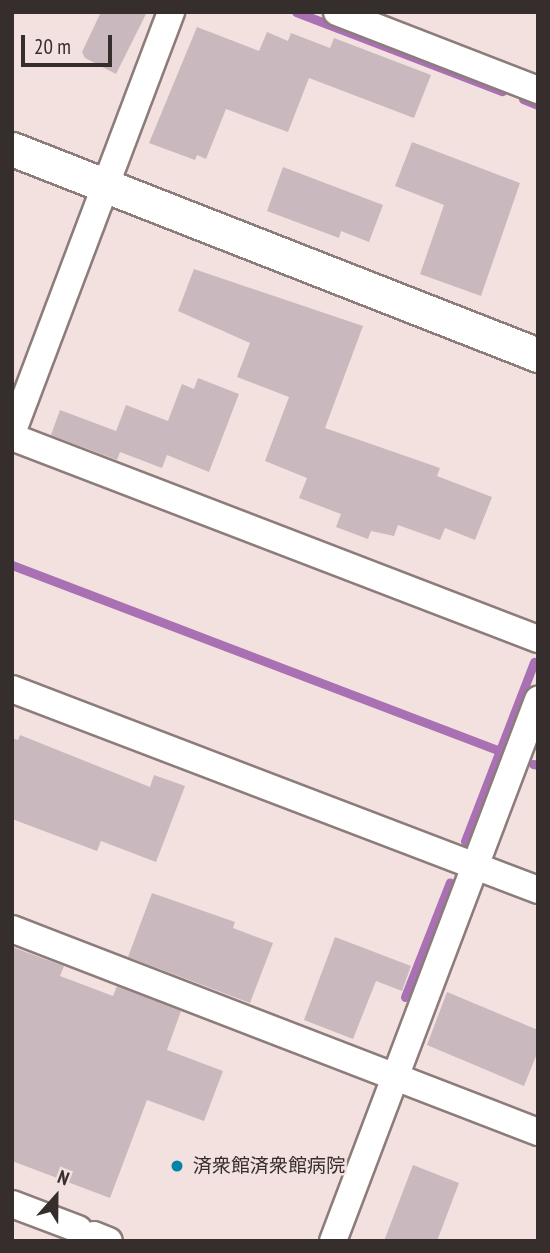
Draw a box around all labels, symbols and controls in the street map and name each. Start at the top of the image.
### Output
scale bar [24,21,116,65]
text: 20 m [34,33,71,60]
place label: 済衆館済衆館病院 [193,1155,345,1177]
marker: 済衆館済衆館病院 [167,1156,187,1176]
north arrow [21,1162,91,1232]
text: N [54,1164,73,1190]

